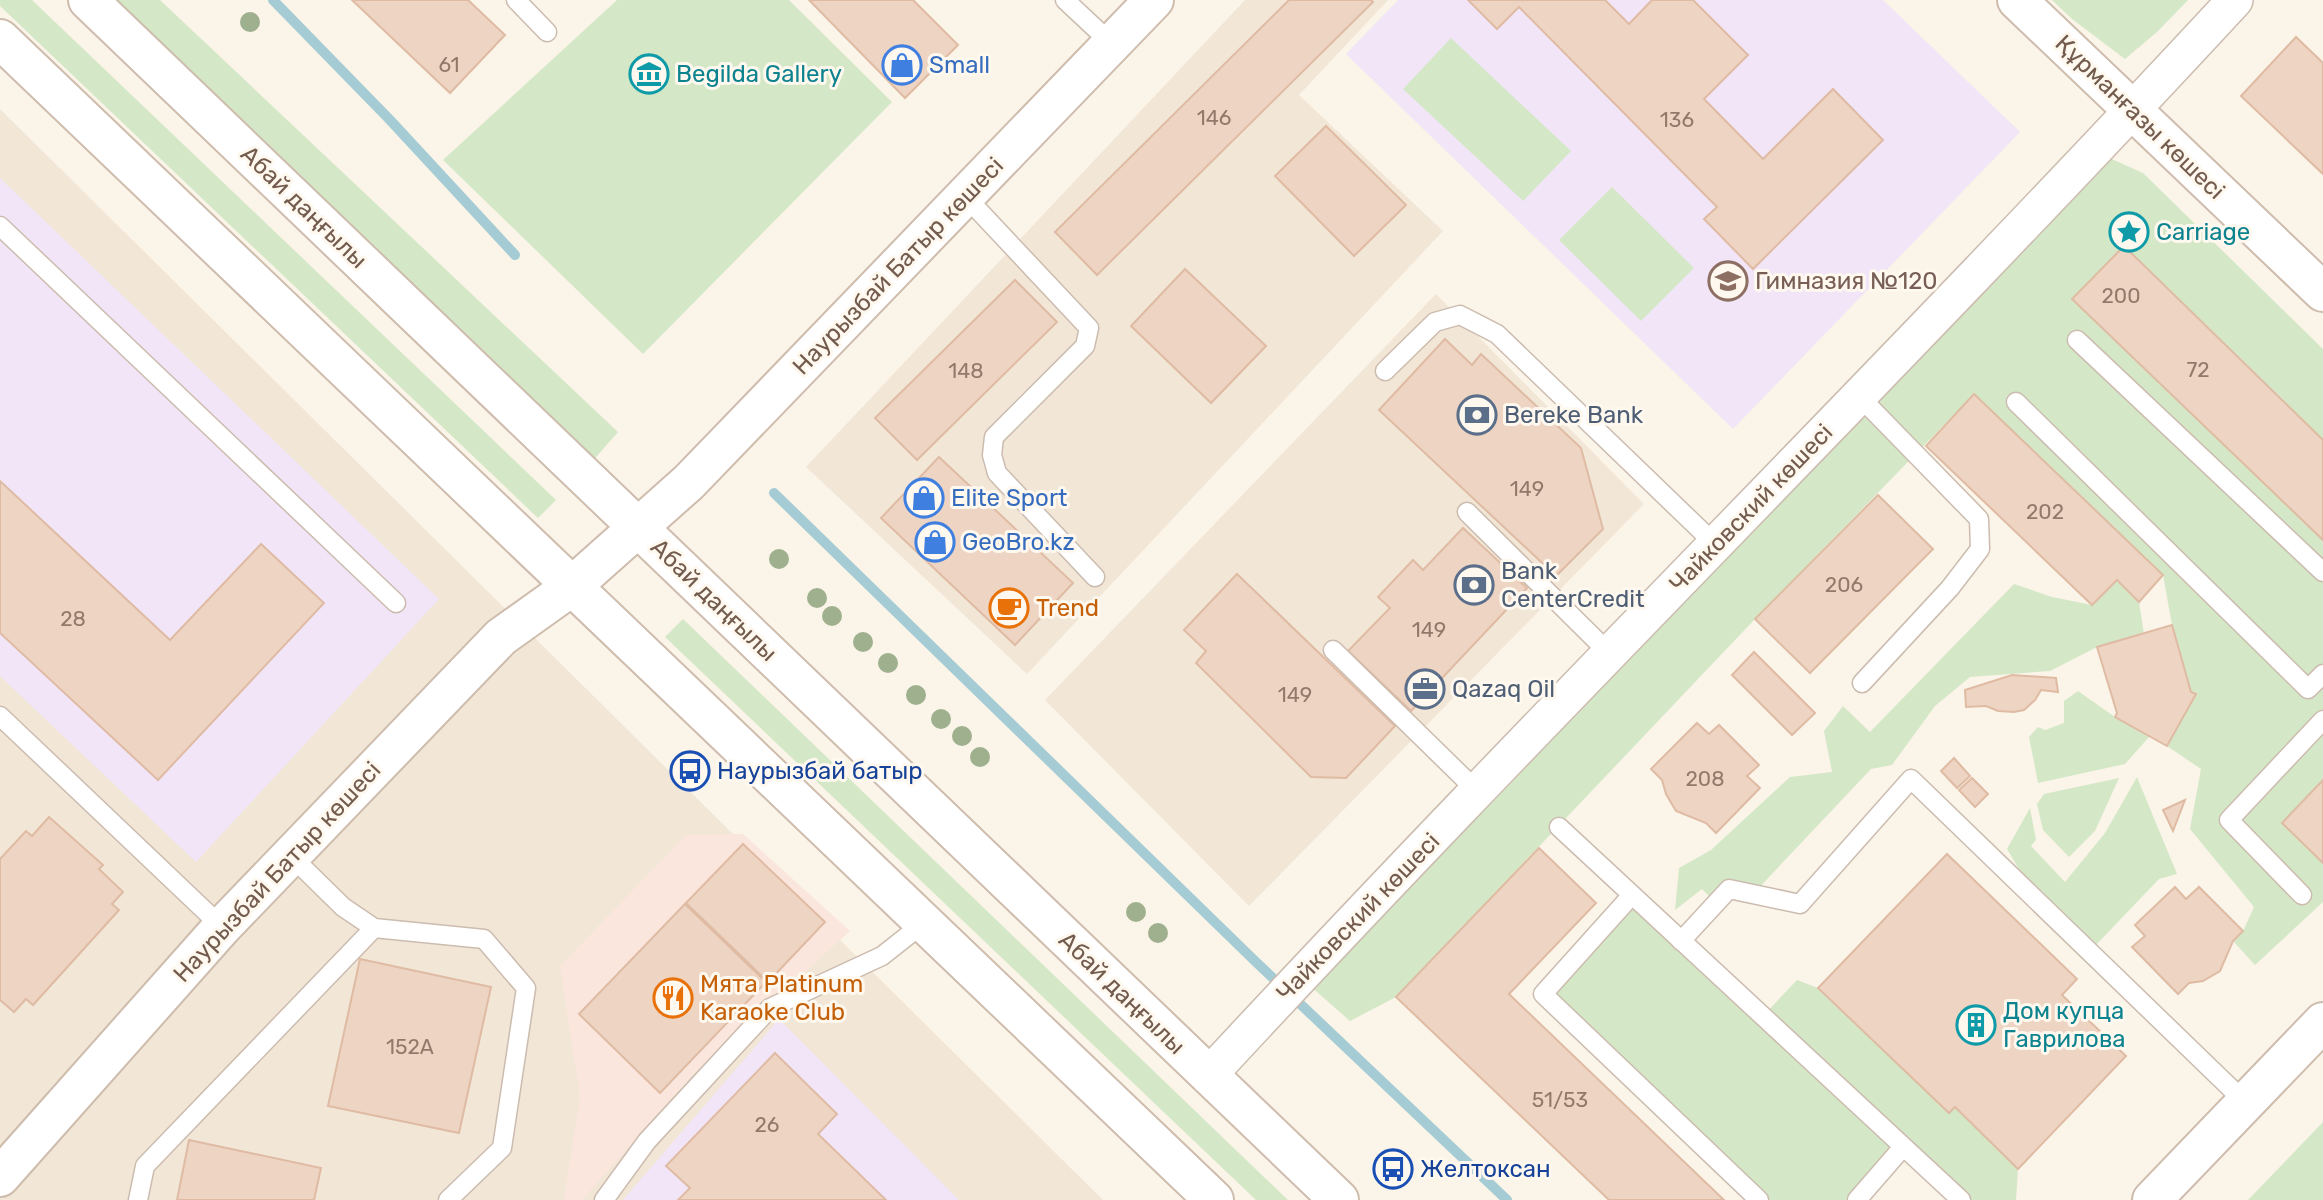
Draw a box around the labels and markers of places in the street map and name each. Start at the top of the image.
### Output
shop icon: Small [881,44,923,86]
place label: Small [929,51,990,79]
museum icon: Begilda Gallery [628,53,670,95]
place label: Begilda Gallery [676,60,842,88]
place icon: Carriage [2108,211,2150,253]
place label: Carriage [2156,218,2250,246]
school or university icon: Гимназия №120 [1707,260,1749,302]
place label: Гимназия №120 [1755,267,1938,295]
bank icon: Bereke Bank [1456,394,1498,436]
place label: Bereke Bank [1504,401,1644,429]
shop icon: Elite Sport [903,477,945,519]
place label: Elite Sport [951,484,1067,512]
shop icon: GeoBro.kz [914,521,956,563]
place label: GeoBro.kz [962,528,1075,556]
place label: Bank CenterCredit [1501,557,1645,613]
bank icon: Bank CenterCredit [1453,564,1495,606]
cafe icon: Trend [988,587,1030,629]
place label: Trend [1036,594,1099,622]
office icon: Qazaq Oil [1404,668,1446,710]
place label: Qazaq Oil [1452,675,1555,703]
bus stop icon: Наурызбай батыр [669,750,711,792]
place label: Наурызбай батыр [717,757,923,785]
place label: Мята Platinum Karaoke Club [700,970,863,1026]
restaurant icon: Мята Platinum Karaoke Club [652,977,694,1019]
place label: Дом купца Гаврилова [2003,997,2126,1053]
building icon: Дом купца Гаврилова [1955,1004,1997,1046]
bus stop icon: Желтоксан [1372,1148,1414,1190]
place label: Желтоксан [1420,1155,1551,1183]

